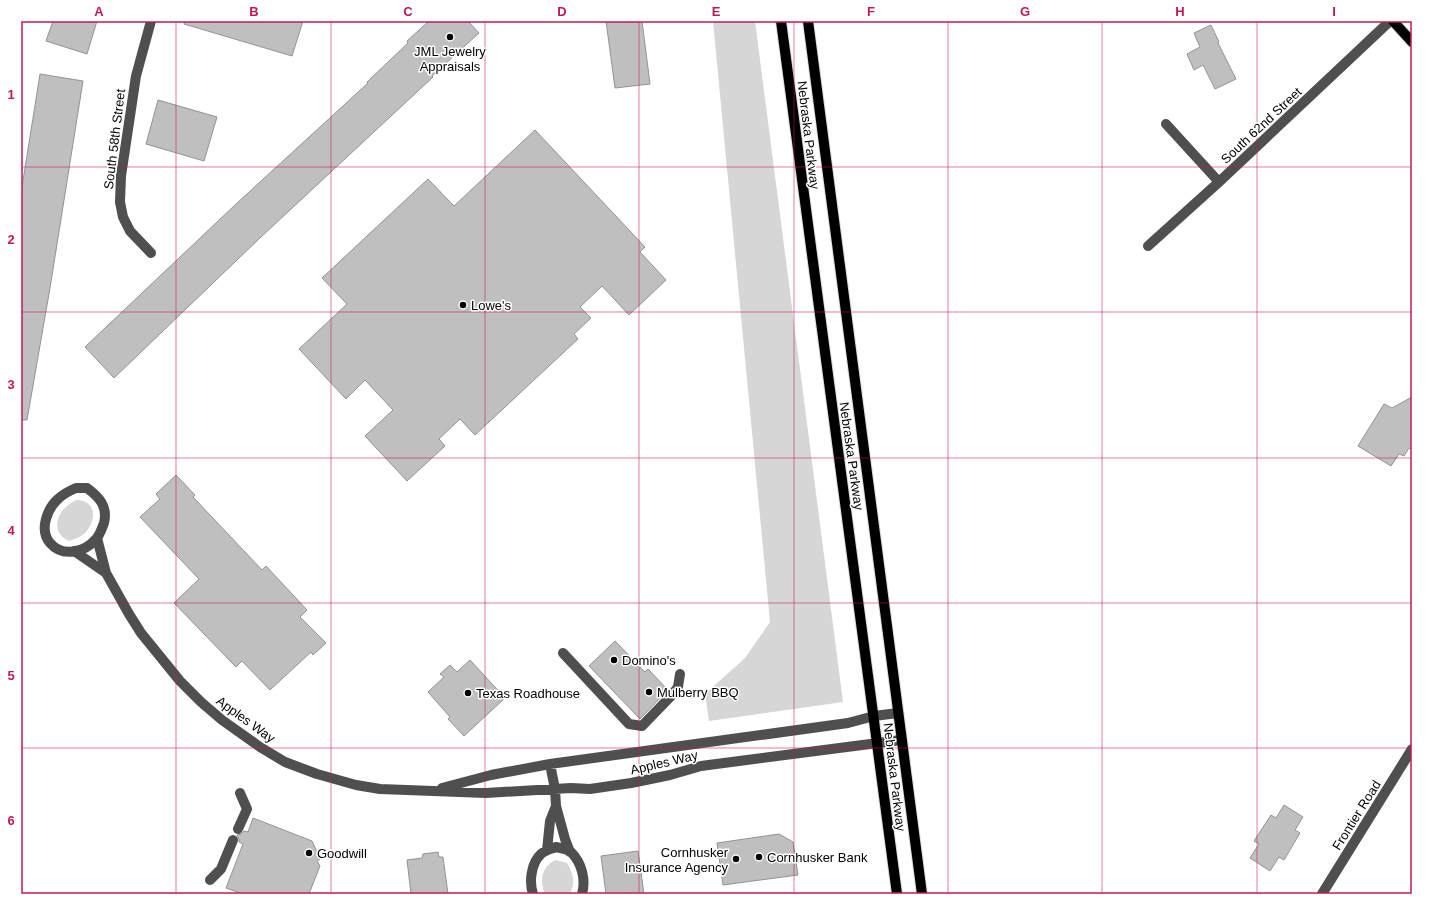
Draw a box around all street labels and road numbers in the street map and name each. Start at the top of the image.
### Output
street label: Nebraska Parkway [794,80,823,191]
street label: South 62nd Street [1218,84,1305,167]
street label: South 58th Street [101,88,128,190]
street label: Nebraska Parkway [836,401,867,512]
street label: Apples Way [213,693,278,746]
street label: Nebraska Parkway [880,722,909,833]
street label: Apples Way [629,747,700,778]
street label: Frontier Road [1329,778,1384,853]

